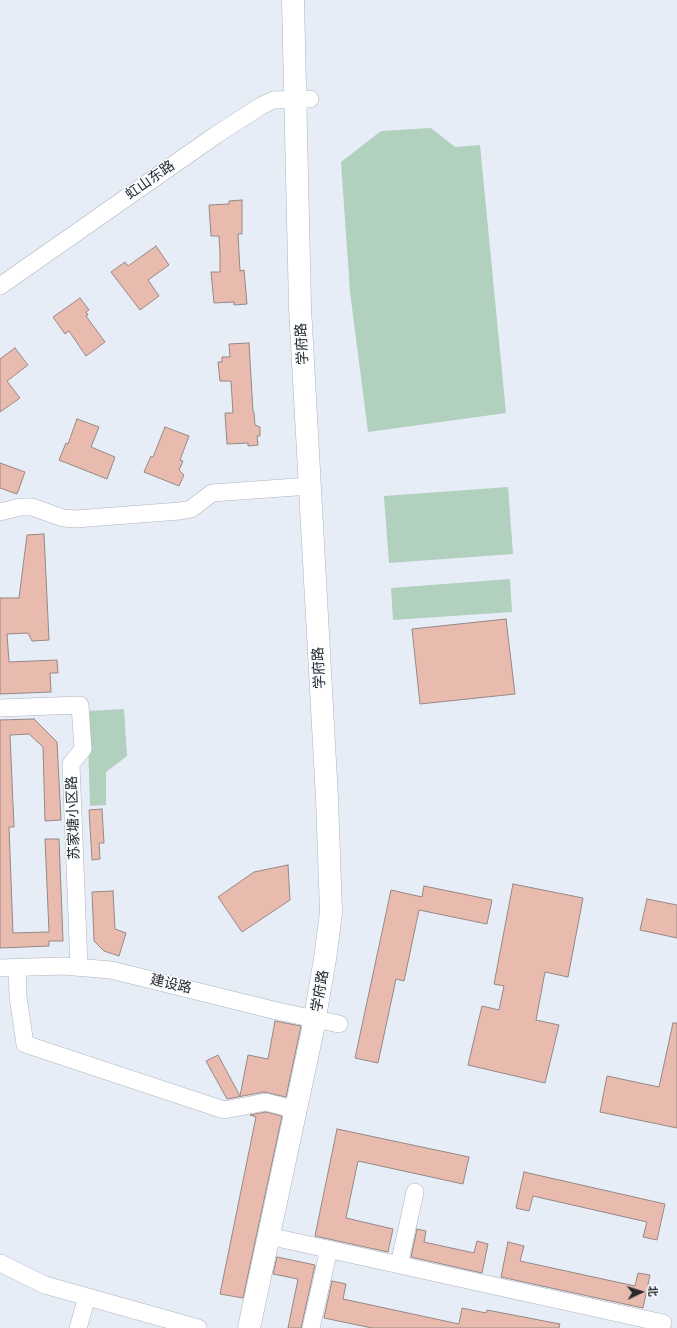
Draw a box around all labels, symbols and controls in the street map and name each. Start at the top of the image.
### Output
street label: 虹山东路 [122,157,178,203]
street label: 学府路 [293,323,311,365]
street label: 学府路 [310,647,328,689]
street label: 苏家塘小区路 [63,776,83,860]
street label: 学府路 [308,969,332,1013]
street label: 建设路 [149,971,193,997]
north arrow [621,1272,661,1312]
text: 北 [647,1285,659,1297]

